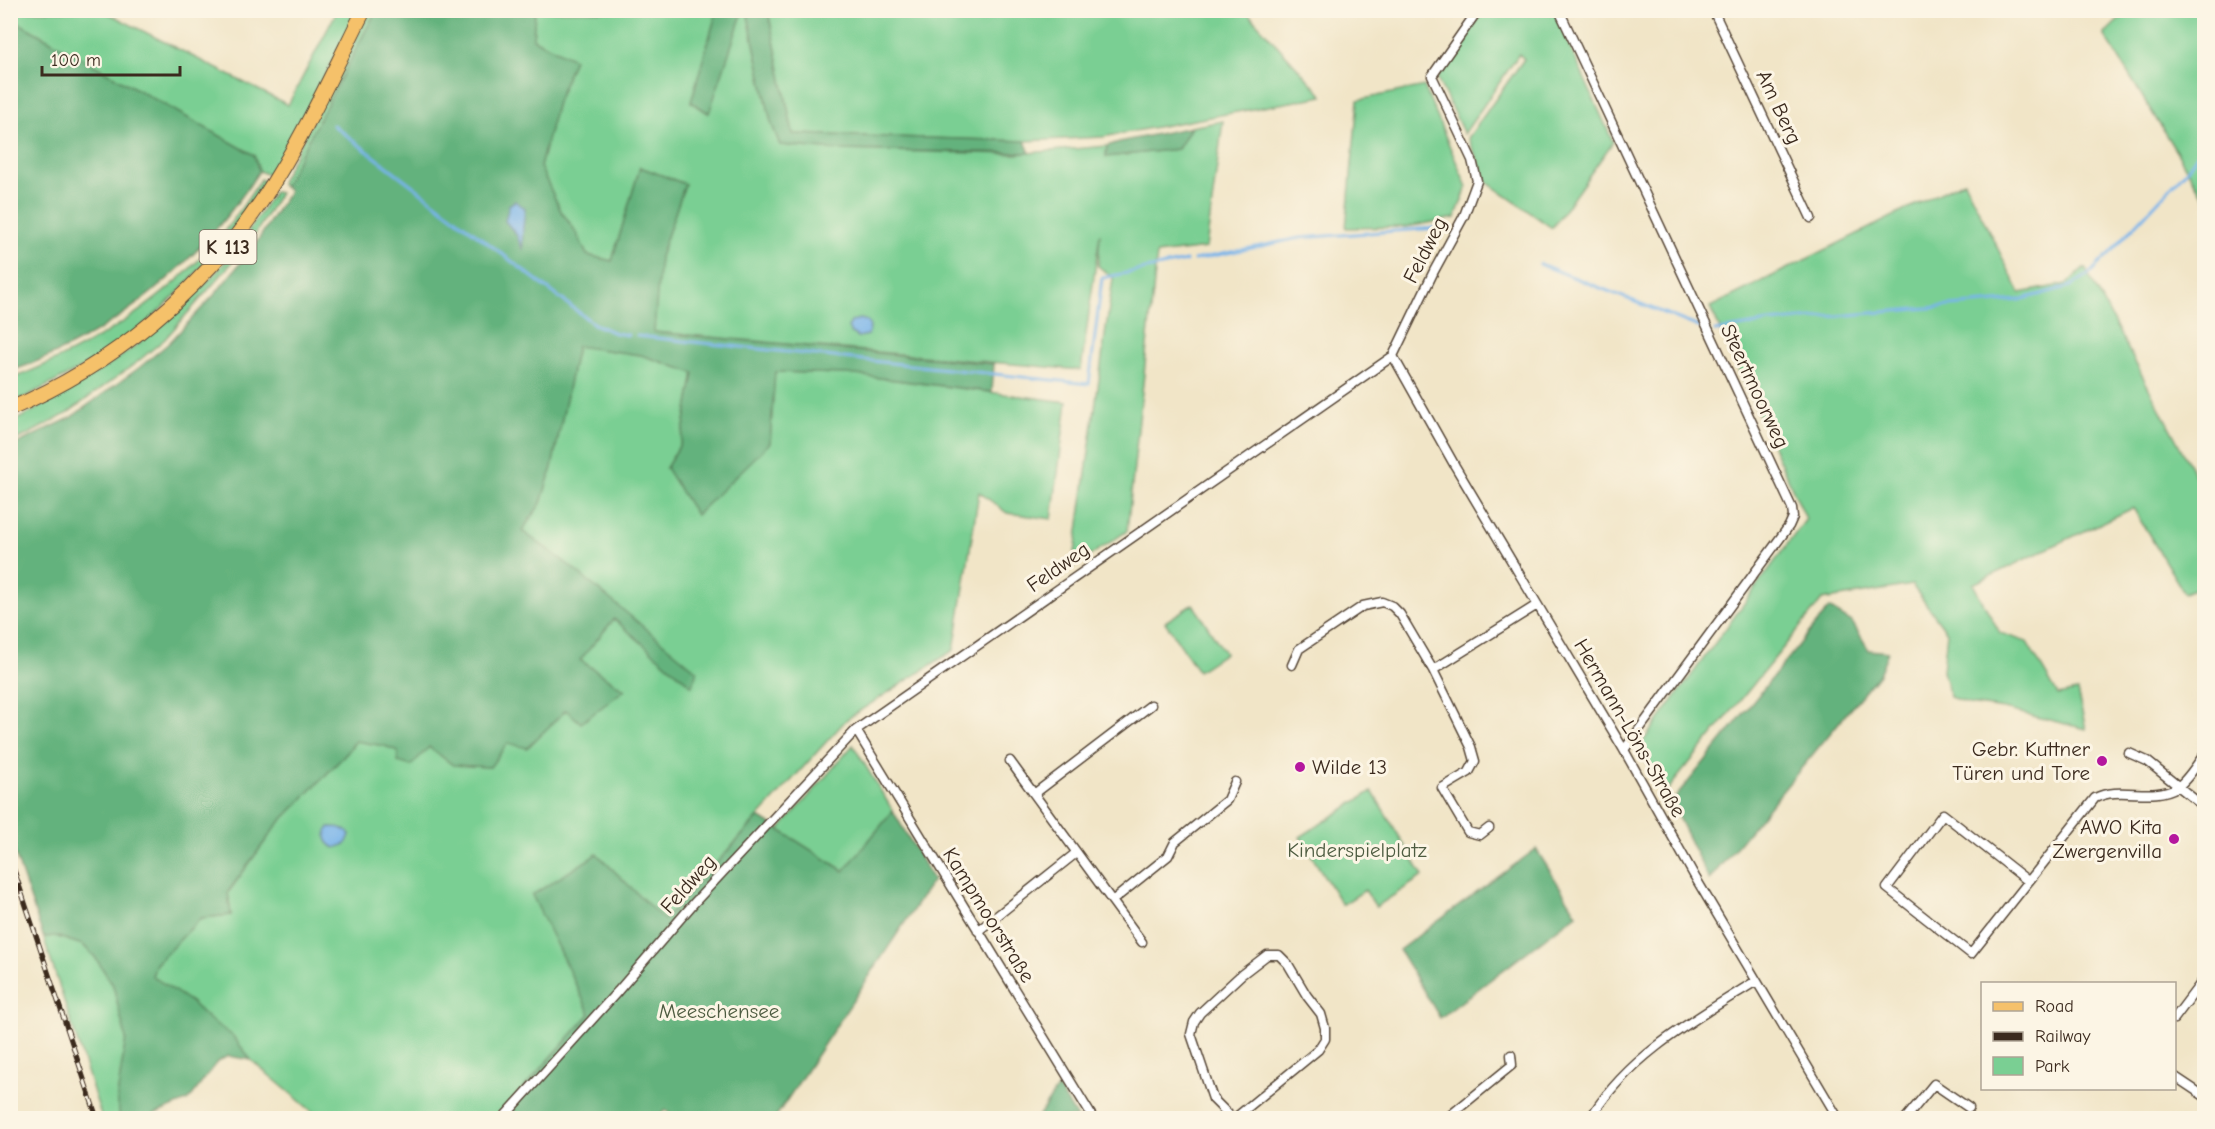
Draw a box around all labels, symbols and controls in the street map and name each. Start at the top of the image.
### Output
scale bar [42,39,180,77]
text: 100 m [51,50,101,71]
street label: Am Berg [1751,66,1807,148]
street label: Feldweg [1398,213,1452,287]
road number: K 113 [200,230,256,264]
street label: Steertmoorweg [1716,320,1794,452]
street label: Feldweg [1022,537,1094,597]
street label: Hermann-Löns-Straße [1569,635,1691,821]
place label: Gebr. Kuttner Türen und Tore [1952,737,2091,785]
marker: Gebr. Kuttner Türen und Tore [2095,754,2109,768]
place label: Wilde 13 [1312,755,1387,779]
marker: Wilde 13 [1293,760,1307,774]
place label: AWO Kita Zwergenvilla [2053,815,2162,863]
marker: AWO Kita Zwergenvilla [2167,832,2181,846]
park label: Kinderspielplatz [1287,838,1427,862]
street label: Kampmoorstraße [938,843,1040,987]
street label: Feldweg [655,850,721,918]
legend [1981,982,2176,1090]
text: Road [2035,996,2074,1017]
park label: Meeschensee [659,999,779,1023]
text: Railway [2035,1026,2092,1047]
text: Park [2035,1056,2070,1077]

